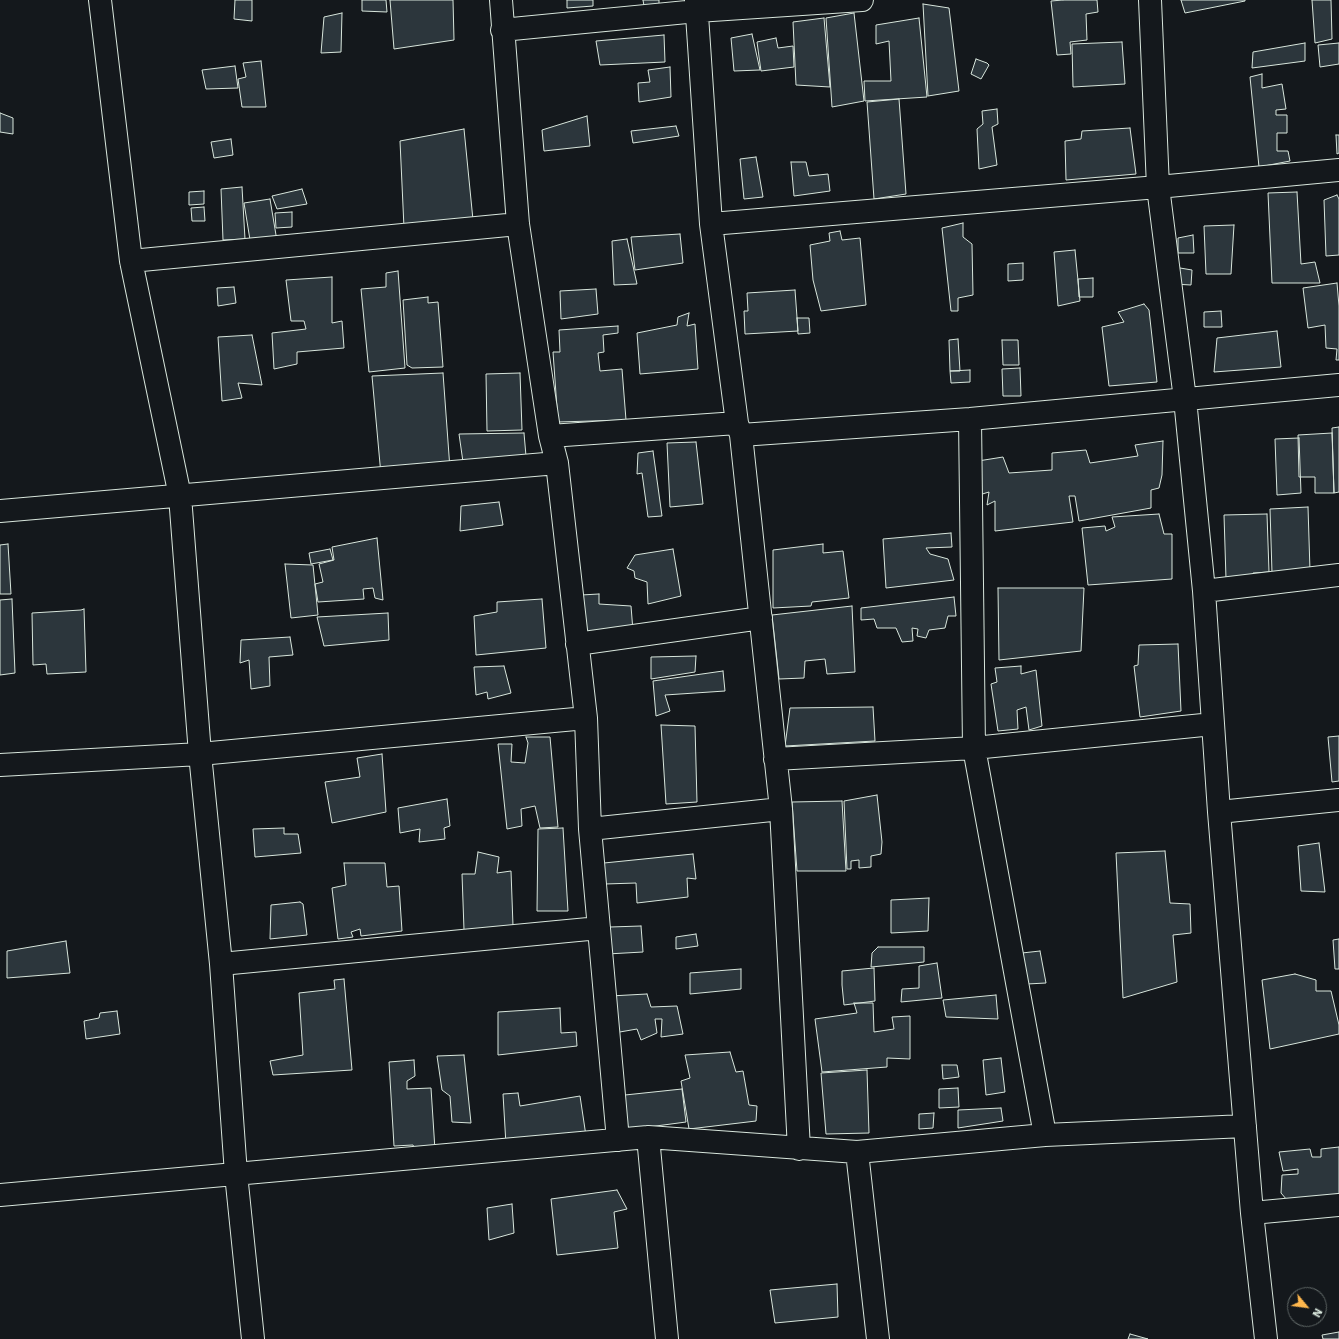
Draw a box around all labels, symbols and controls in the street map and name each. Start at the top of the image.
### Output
north arrow [1287,1287,1327,1327]
text: N [1309,1306,1325,1319]

